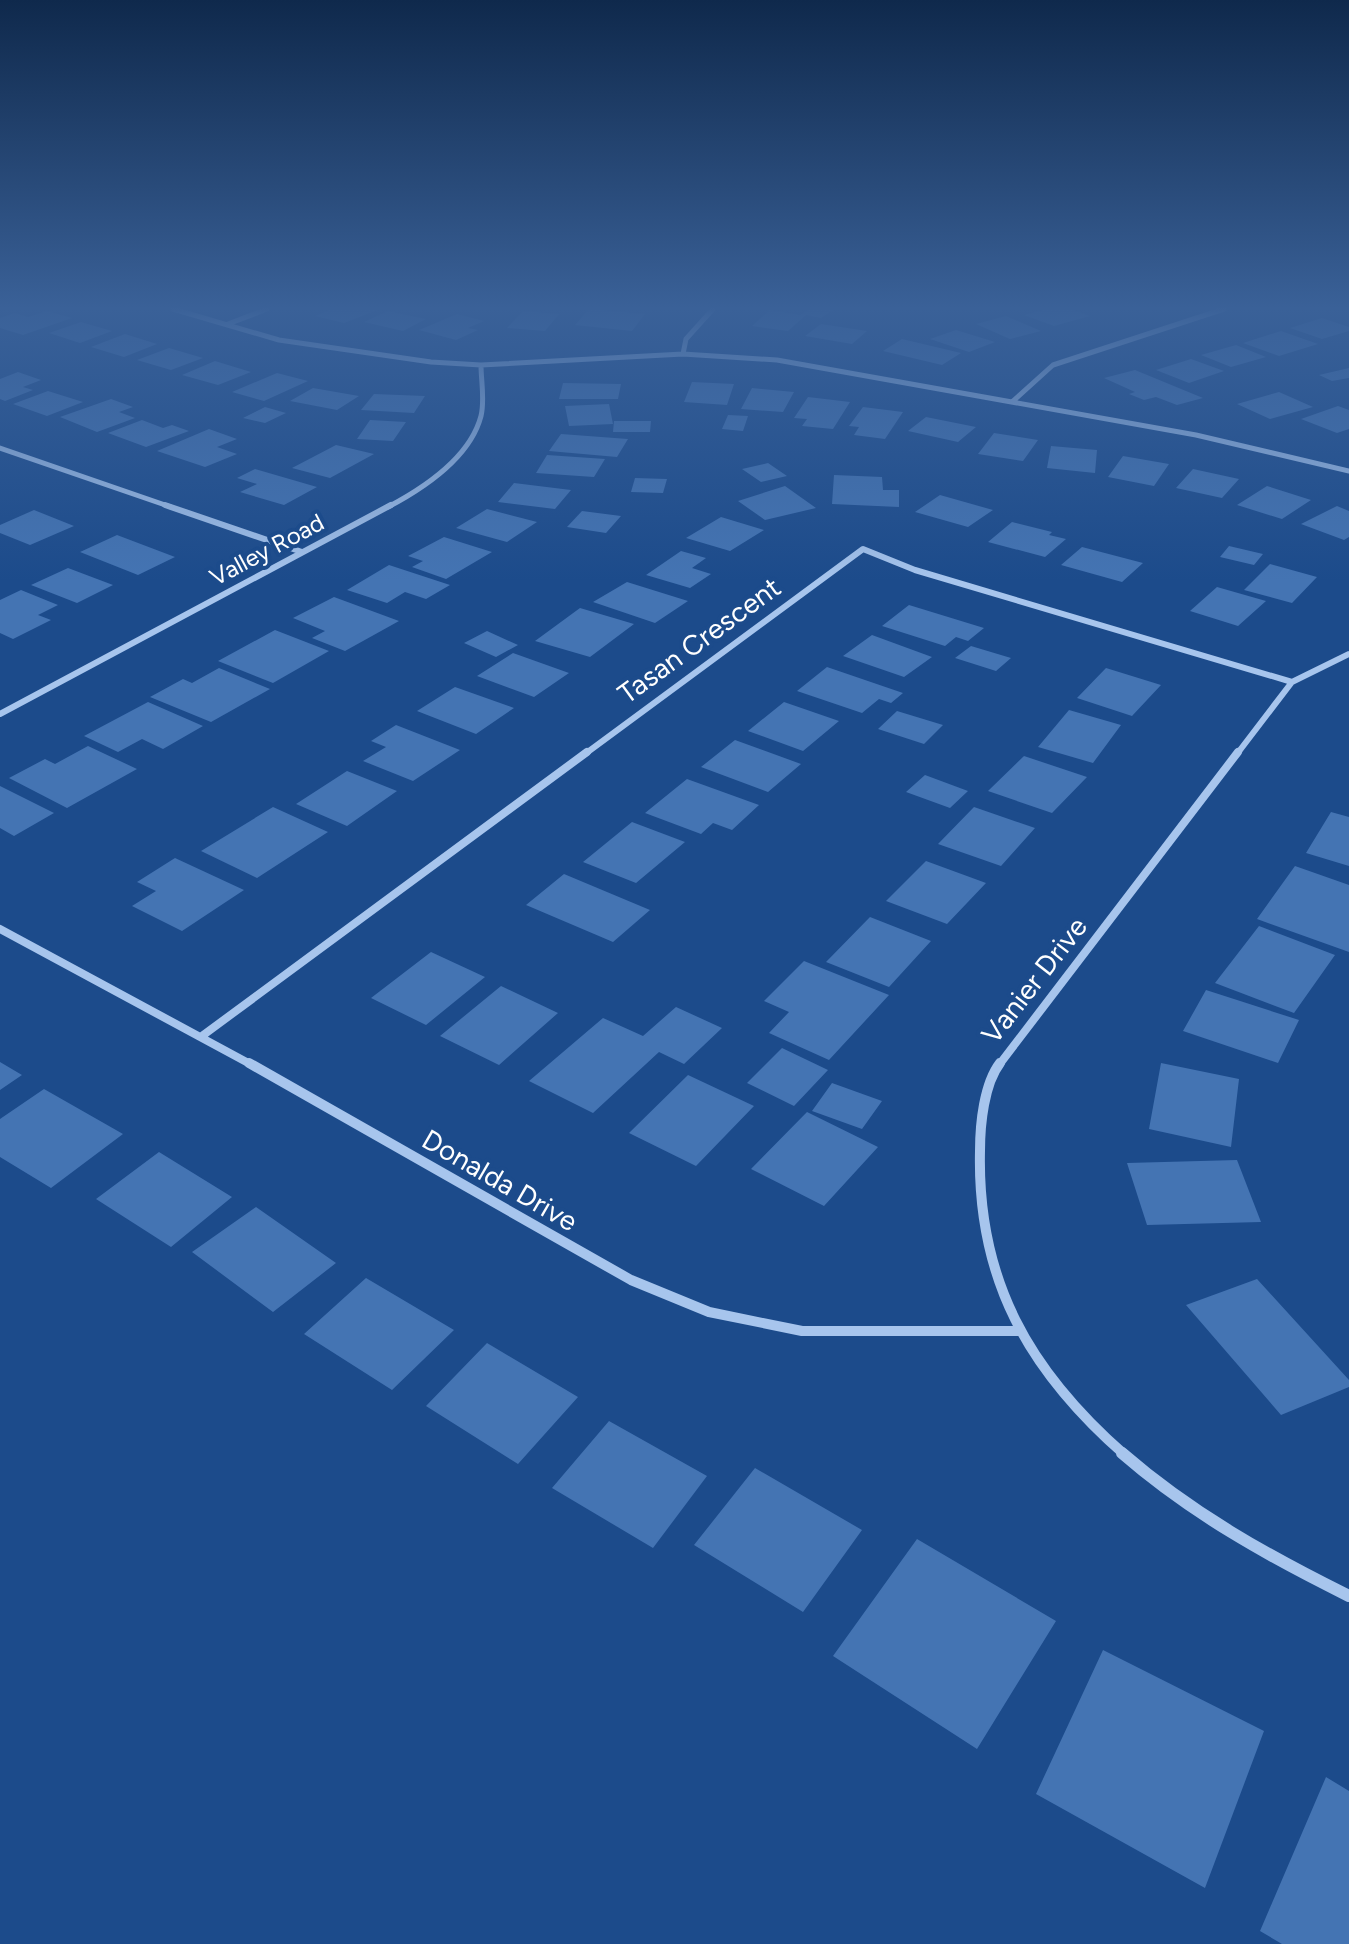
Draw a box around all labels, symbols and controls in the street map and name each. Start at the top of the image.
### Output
street label: Valley Road [205,507,329,592]
street label: Tasan Crescent [611,570,787,710]
street label: Vanier Drive [974,910,1094,1050]
street label: Donalda Drive [416,1122,584,1238]

